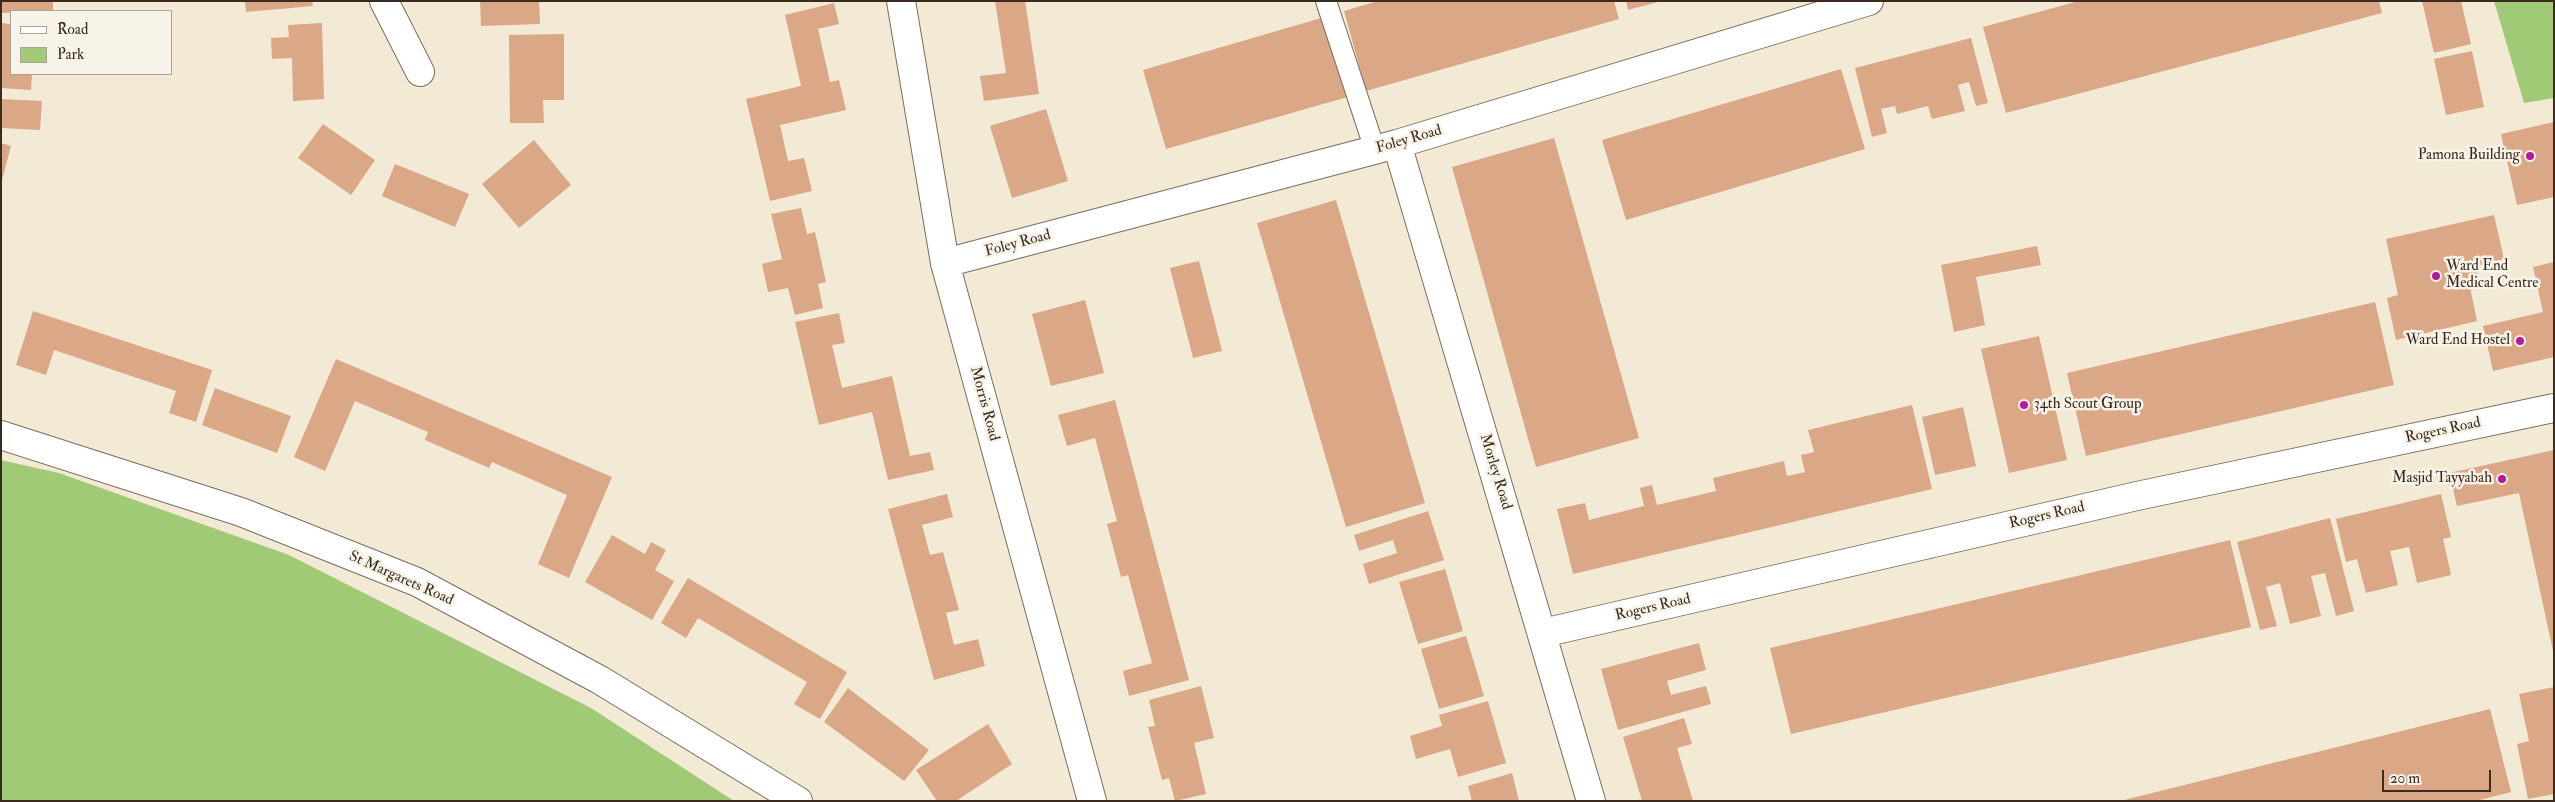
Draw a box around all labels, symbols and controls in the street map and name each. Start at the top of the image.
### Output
legend [10,10,172,75]
text: Road [57,20,88,39]
text: Park [57,45,84,64]
street label: Foley Road [1374,122,1444,158]
place label: Pamona Building [2418,147,2520,165]
marker: Pamona Building [2524,150,2536,162]
street label: Foley Road [983,227,1053,261]
place label: Ward End Medical Centre [2446,258,2539,293]
marker: Ward End Medical Centre [2430,270,2442,282]
place label: Ward End Hostel [2405,332,2510,350]
marker: Ward End Hostel [2514,335,2526,347]
street label: Morris Road [965,365,1003,443]
place label: 34th Scout Group [2034,396,2142,414]
marker: 34th Scout Group [2018,399,2030,411]
street label: Rogers Road [2404,414,2482,448]
street label: Morley Road [1475,432,1515,512]
place label: Masjid Tayyabah [2392,470,2492,488]
marker: Masjid Tayyabah [2496,473,2508,485]
street label: Rogers Road [2008,499,2086,533]
street label: St Margarets Road [346,548,456,610]
street label: Rogers Road [1614,591,1692,625]
scale bar [2385,760,2494,792]
text: 20 m [2390,769,2420,788]

